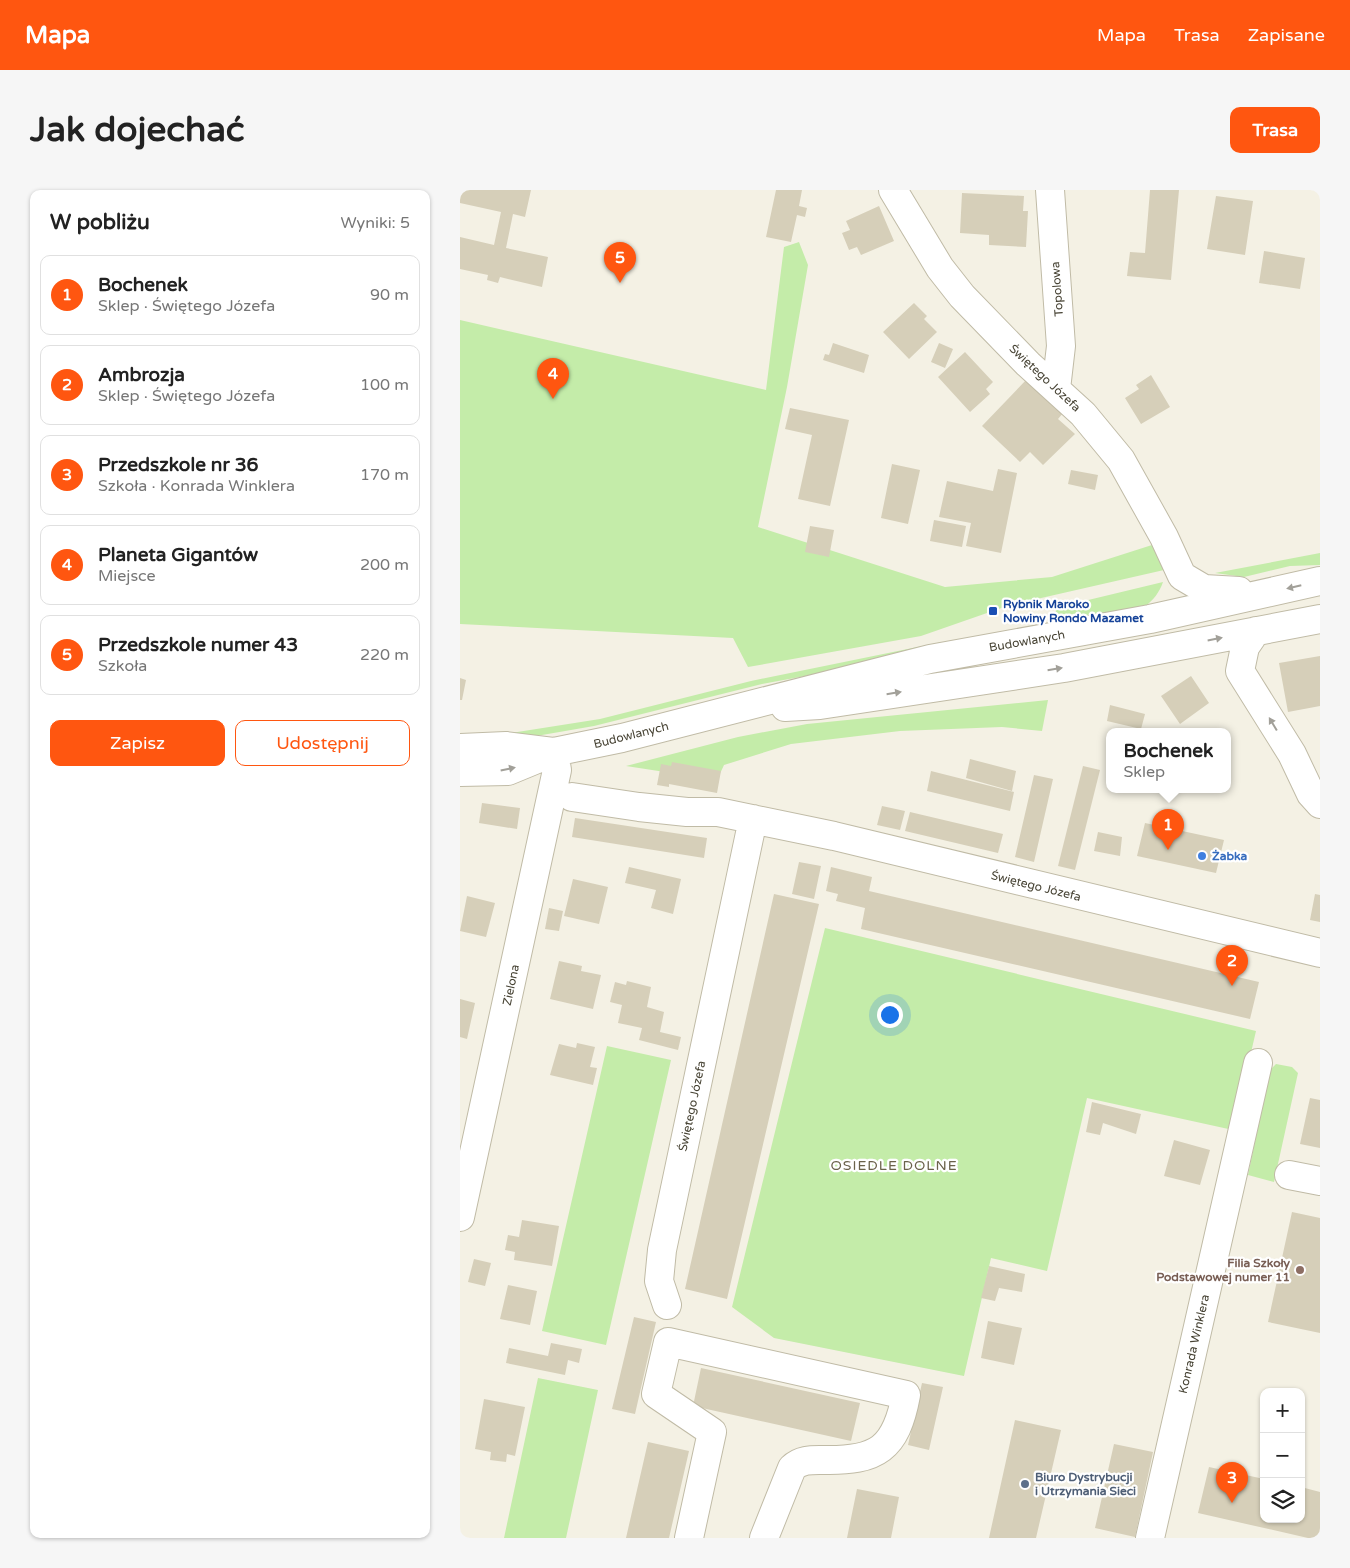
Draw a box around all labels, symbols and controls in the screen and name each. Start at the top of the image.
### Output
text: Mapa [25,21,90,50]
text: Mapa [1097,24,1146,46]
text: Trasa [1174,24,1220,46]
text: Zapisane [1248,24,1325,46]
button: Trasa [1230,107,1320,153]
text: Jak dojechać [30,109,245,151]
text: W pobliżu [50,210,150,235]
text: Wyniki: 5 [341,213,410,233]
pin: 5 [604,242,636,283]
street label: Topolowa [1048,261,1066,317]
text: Bochenek [98,274,188,296]
text: 1 [62,285,72,305]
text: 90 m [370,285,409,305]
text: Sklep · Świętego Józefa [98,296,275,316]
street label: Świętego Józefa [1006,341,1084,415]
pin: 4 [537,358,569,399]
text: Ambrozja [98,364,185,386]
text: 2 [62,375,72,395]
text: 100 m [360,375,409,395]
text: Sklep · Świętego Józefa [98,386,275,406]
text: Przedszkole nr 36 [98,454,259,476]
text: 3 [62,465,72,485]
text: 170 m [360,465,409,485]
text: Szkoła · Konrada Winklera [98,476,295,496]
text: Planeta Gigantów [98,544,258,566]
text: 4 [62,555,72,575]
text: 200 m [360,555,409,575]
text: Miejsce [98,566,156,586]
one-way arrow [1286,583,1301,591]
place label: Rybnik Maroko Nowiny Rondo Mazamet [1003,597,1144,626]
marker: Rybnik Maroko Nowiny Rondo Mazamet [987,605,999,617]
street label: Budowlanych [988,627,1066,655]
text: Przedszkole numer 43 [98,634,298,656]
one-way arrow [1207,635,1223,643]
text: 5 [62,645,72,665]
text: 220 m [360,645,409,665]
text: Szkoła [98,656,147,676]
one-way arrow [1047,665,1063,673]
one-way arrow [886,689,902,697]
one-way arrow [1269,717,1278,730]
street label: Budowlanych [592,719,670,751]
button: Zapisz [50,720,225,766]
button: Udostępnij [235,720,410,766]
popup [1106,728,1231,793]
text: Bochenek [1124,740,1213,762]
text: Sklep [1124,762,1165,782]
one-way arrow [501,765,517,773]
pin: 1 [1152,809,1184,850]
place label: Żabka [1212,849,1247,863]
marker: Żabka [1196,850,1208,862]
street label: Świętego Józefa [989,868,1083,904]
pin: 2 [1216,945,1248,986]
street label: Zielona [500,963,522,1007]
your location [877,1002,903,1028]
street label: Świętego Józefa [676,1059,708,1153]
district label: OSIEDLE DOLNE [830,1157,958,1174]
place label: Filia Szkoły Podstawowej numer 11 [1156,1256,1291,1285]
marker: Filia Szkoły Podstawowej numer 11 [1294,1264,1306,1276]
street label: Konrada Winklera [1176,1293,1212,1395]
map controls [1260,1388,1305,1523]
button: + [1260,1388,1305,1433]
button: − [1260,1433,1305,1478]
pin: 3 [1216,1462,1248,1503]
place label: Biuro Dystrybucji i Utrzymania Sieci [1035,1470,1136,1499]
marker: Biuro Dystrybucji i Utrzymania Sieci [1019,1478,1031,1490]
button: layers [1260,1478,1305,1523]

